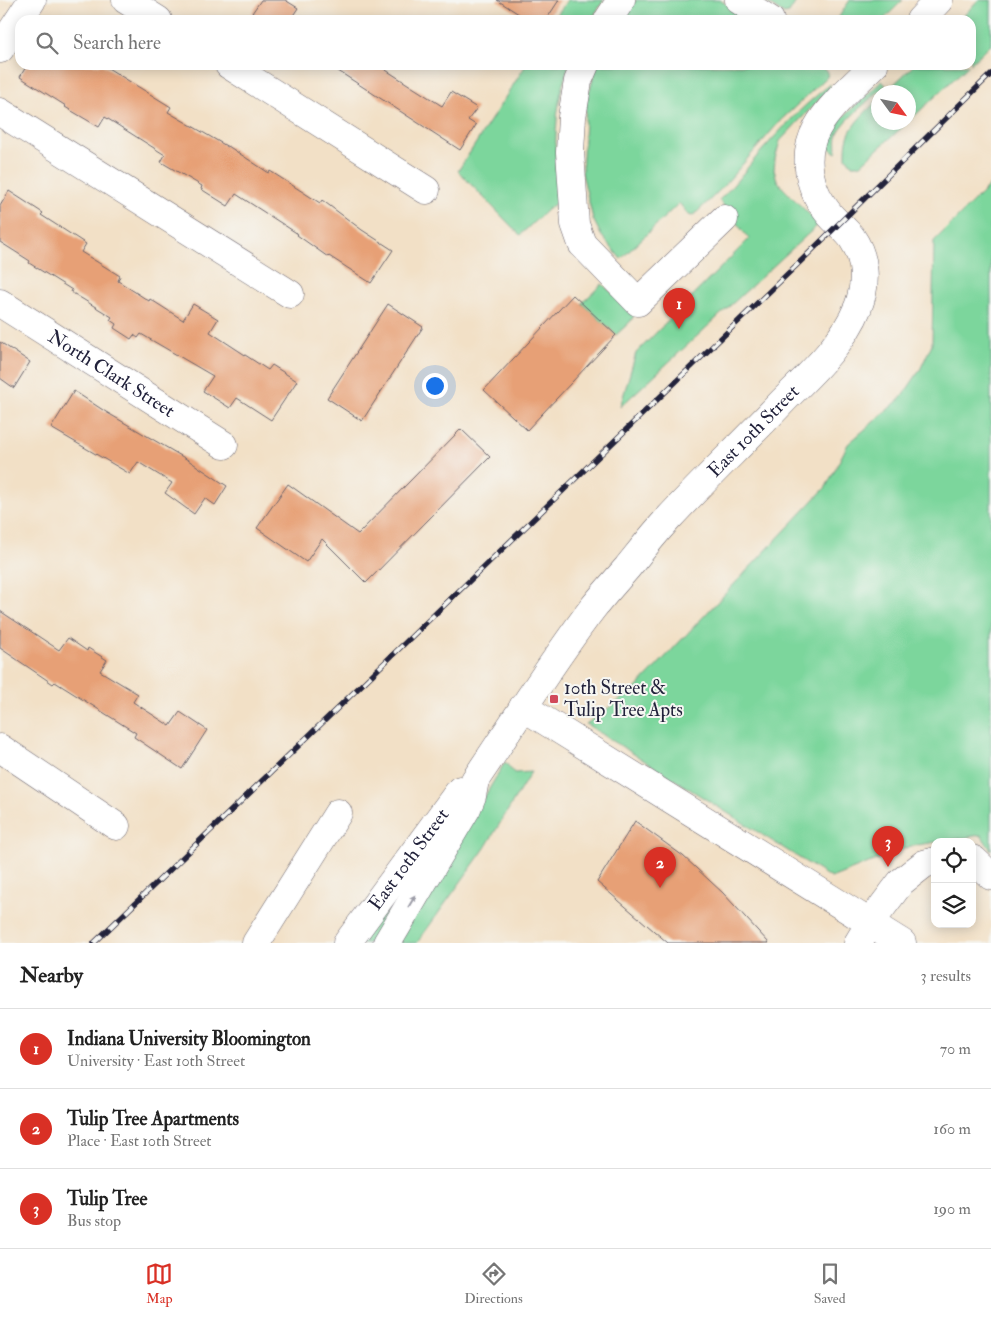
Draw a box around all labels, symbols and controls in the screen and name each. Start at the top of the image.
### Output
search box [15,15,976,70]
icon: search [33,29,61,57]
text: Search here [73,31,161,55]
north arrow [871,85,916,130]
pin: 1 [663,288,695,329]
street label: North Clark Street [44,325,179,423]
your location [422,373,448,399]
street label: East 10th Street [703,380,804,482]
place label: 10th Street & Tulip Tree Apts [564,676,683,723]
marker: 10th Street & Tulip Tree Apts [548,693,560,705]
street label: East 10th Street [363,804,454,915]
pin: 3 [872,826,904,867]
map controls [931,838,976,928]
button: locate [931,838,976,883]
pin: 2 [644,847,676,888]
button: layers [931,883,976,928]
one-way arrow [407,894,416,908]
text: Nearby [20,962,83,989]
text: 3 results [920,966,971,986]
text: Indiana University Bloomington [67,1027,311,1051]
text: 1 [33,1039,39,1059]
text: 70 m [940,1039,971,1059]
text: University · East 10th Street [67,1051,245,1071]
text: Tulip Tree Apartments [67,1107,239,1131]
text: 2 [32,1119,40,1139]
text: 160 m [933,1119,971,1139]
text: Place · East 10th Street [67,1131,212,1151]
text: Tulip Tree [67,1187,147,1211]
text: 3 [33,1199,39,1219]
text: 190 m [933,1199,971,1219]
text: Bus stop [67,1211,121,1231]
tab: Map [145,1260,173,1307]
tab: Directions [464,1260,523,1307]
tab: Saved [814,1260,846,1307]

